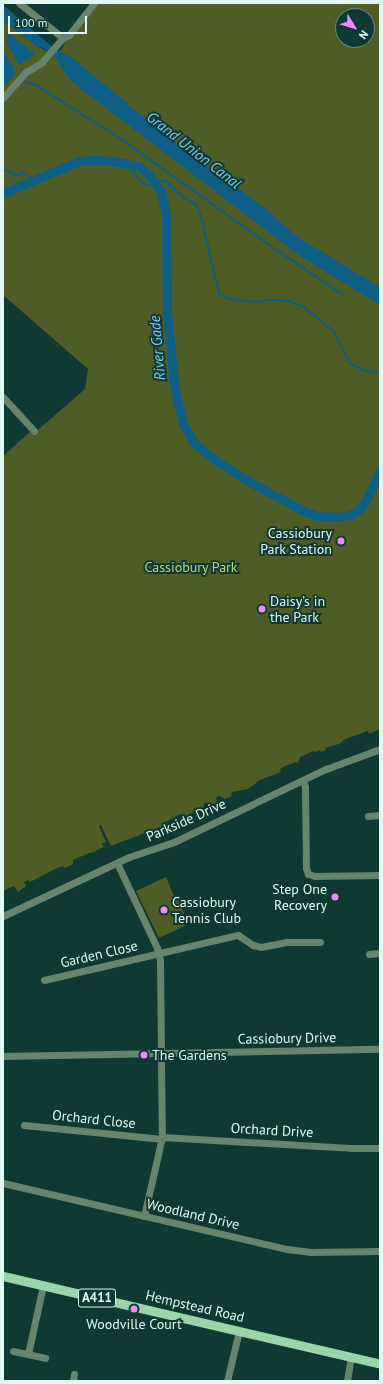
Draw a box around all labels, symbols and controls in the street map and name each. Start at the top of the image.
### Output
scale bar [10,8,89,34]
north arrow [335,8,375,48]
text: 100 m [15,15,48,30]
text: N [356,28,371,42]
water label: Grand Union Canal [143,108,245,192]
water label: River Gade [145,315,169,381]
place label: Cassiobury Park Station [260,525,332,558]
marker: Cassiobury Park Station [335,535,347,547]
park label: Cassiobury Park [144,559,238,575]
place label: Daisy’s in the Park [270,593,325,626]
marker: Daisy’s in the Park [257,604,267,614]
street label: Parkside Drive [144,795,228,845]
place label: Step One Recovery [272,881,327,914]
marker: Step One Recovery [330,892,340,902]
place label: Cassiobury Tennis Club [172,894,241,926]
marker: Cassiobury Tennis Club [159,905,169,915]
street label: Garden Close [59,937,139,971]
street label: Cassiobury Drive [237,1029,337,1047]
place label: The Gardens [152,1047,227,1063]
marker: The Gardens [139,1050,149,1060]
street label: Orchard Close [51,1106,137,1132]
street label: Orchard Drive [230,1119,314,1141]
street label: Woodland Drive [145,1195,241,1233]
street label: Hempstead Road [144,1286,246,1326]
road number: A411 [78,1287,116,1309]
marker: Woodville Court [129,1304,139,1314]
place label: Woodville Court [86,1316,182,1332]

